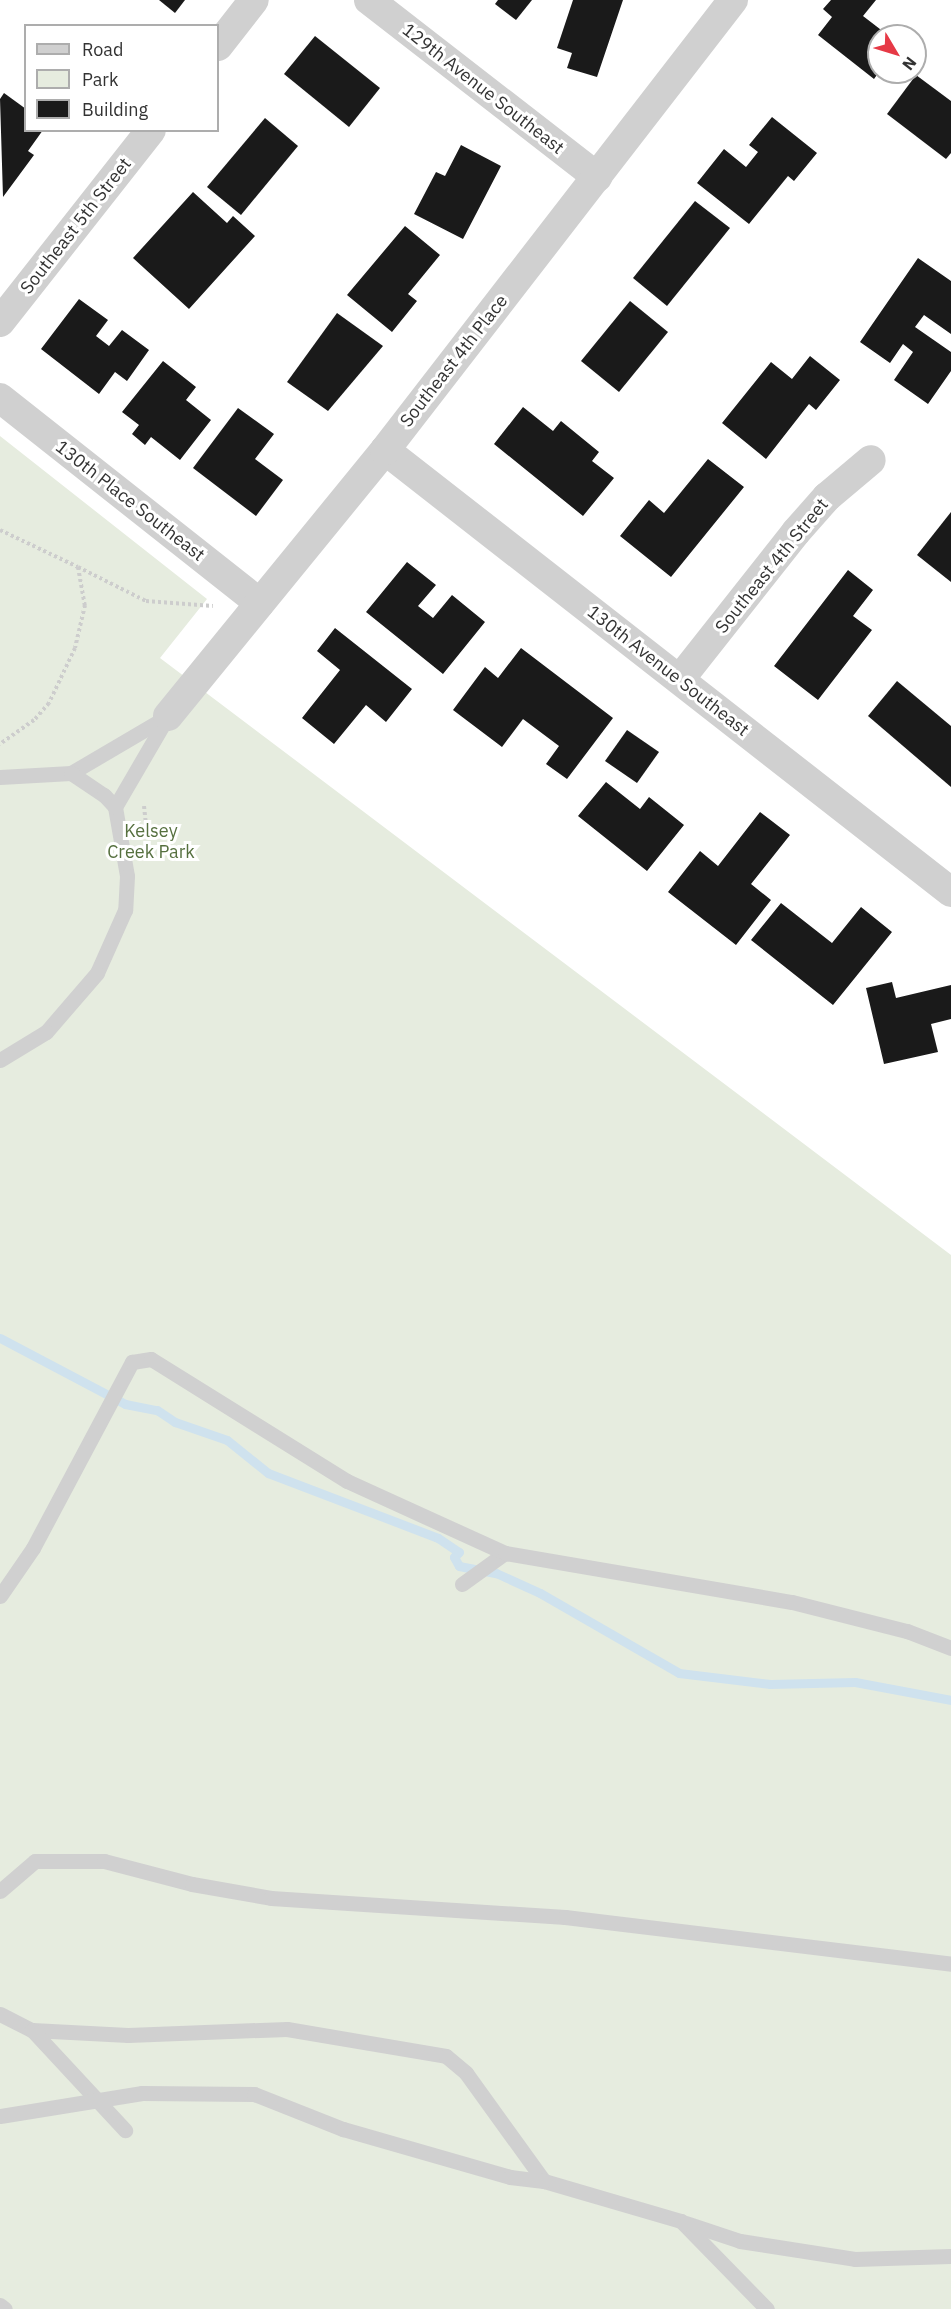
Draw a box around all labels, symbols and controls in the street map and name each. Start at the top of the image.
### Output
street label: 129th Avenue Southeast [398,19,568,159]
legend [24,24,219,132]
north arrow [867,24,927,84]
text: Road [82,38,123,61]
text: N [898,53,921,75]
text: Park [82,68,118,91]
text: Building [82,98,148,121]
street label: Southeast 5th Street [16,154,136,298]
street label: Southeast 4th Place [396,291,512,431]
street label: 130th Place Southeast [51,436,209,566]
street label: Southeast 4th Street [711,494,833,638]
street label: 130th Avenue Southeast [583,601,753,741]
park label: Kelsey Creek Park [107,821,195,864]

